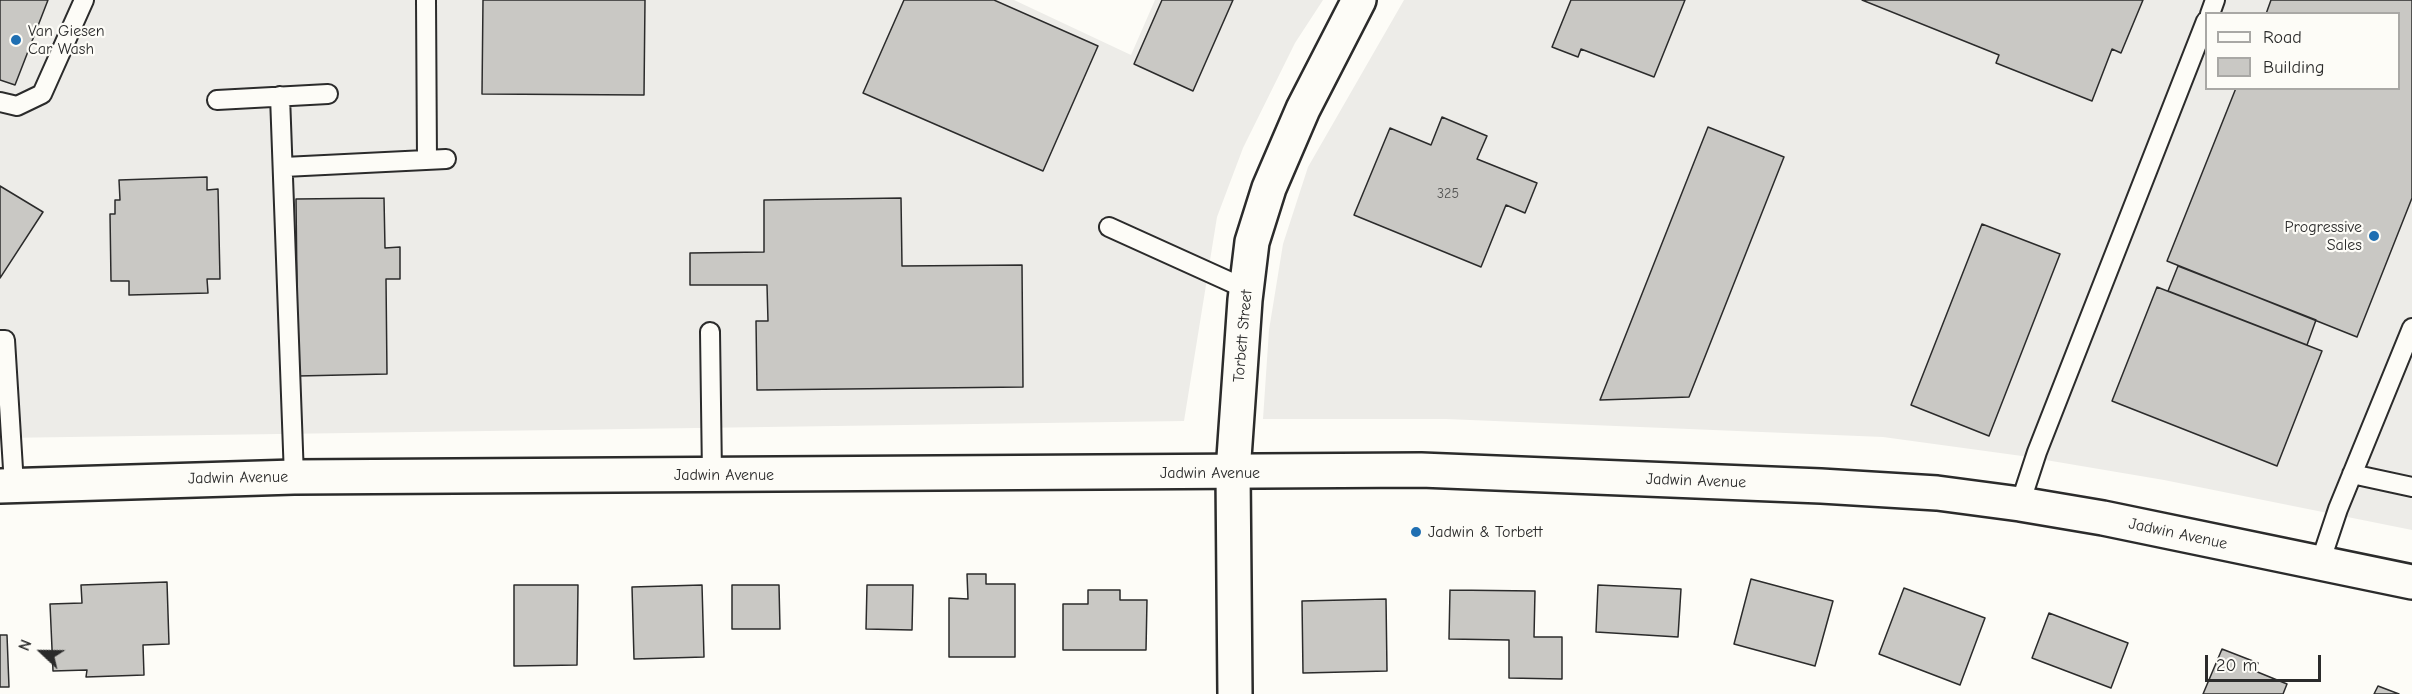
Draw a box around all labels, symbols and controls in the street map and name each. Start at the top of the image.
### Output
legend [2205,12,2400,90]
place label: Van Giesen Car Wash [28,21,105,59]
text: Road [2263,27,2302,48]
marker: Van Giesen Car Wash [9,33,23,47]
text: Building [2263,57,2325,78]
house number: 325 [1437,186,1459,202]
place label: Progressive Sales [2285,217,2362,255]
marker: Progressive Sales [2367,229,2381,243]
street label: Torbett Street [1229,289,1257,383]
street label: Jadwin Avenue [1160,463,1260,483]
street label: Jadwin Avenue [674,465,774,485]
street label: Jadwin Avenue [188,468,288,488]
street label: Jadwin Avenue [1646,470,1746,492]
street label: Jadwin Avenue [2127,514,2229,554]
place label: Jadwin & Torbett [1428,522,1542,542]
marker: Jadwin & Torbett [1409,525,1423,539]
north arrow [12,622,72,682]
text: N [15,637,36,653]
scale bar [2208,643,2324,681]
text: 20 m [2216,655,2257,676]

